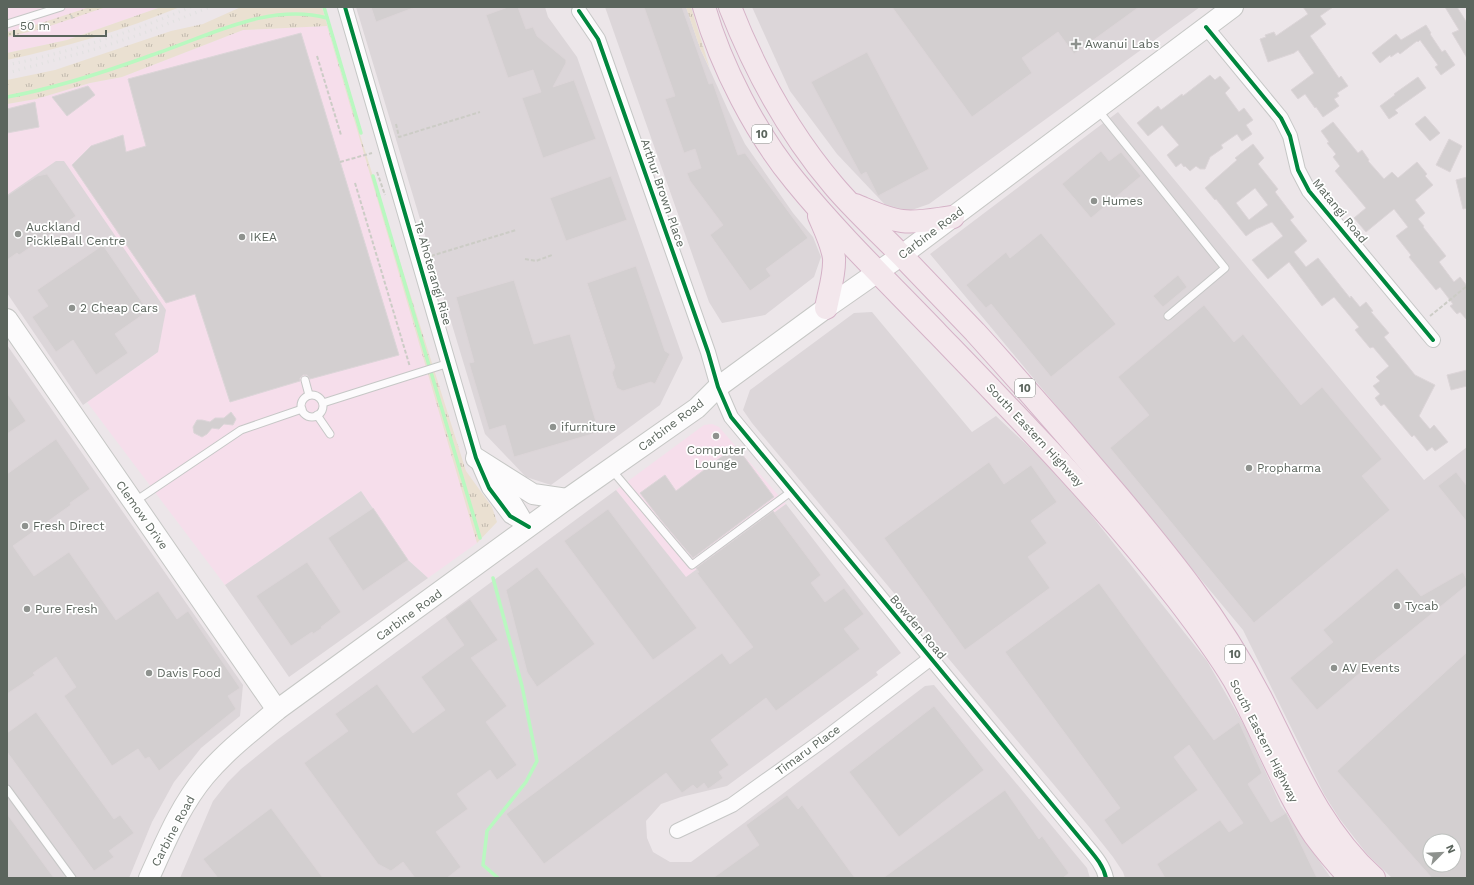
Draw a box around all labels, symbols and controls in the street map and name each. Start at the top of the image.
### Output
scale bar [14,12,106,38]
text: 50 m [20,19,50,33]
place label: Awanui Labs [1085,37,1159,51]
marker: Awanui Labs [1070,38,1082,50]
road number: 10 [752,125,772,143]
street label: Arthur Brown Place [638,137,688,249]
street label: Matangi Road [1310,176,1370,246]
place label: Humes [1102,194,1143,208]
marker: Humes [1089,196,1099,206]
street label: Carbine Road [895,204,967,262]
street label: Te Ahoterangi Rise [411,219,455,327]
place label: Auckland PickleBall Centre [26,220,125,248]
marker: Auckland PickleBall Centre [13,229,23,239]
place label: IKEA [250,230,277,244]
marker: IKEA [237,232,247,242]
place label: 2 Cheap Cars [80,301,158,315]
marker: 2 Cheap Cars [67,303,77,313]
road number: 10 [1015,379,1035,397]
street label: South Eastern Highway [983,380,1087,490]
street label: Carbine Road [635,396,707,454]
place label: ifurniture [561,420,616,434]
marker: ifurniture [548,422,558,432]
marker: Computer Lounge [711,431,721,441]
place label: Computer Lounge [687,443,745,471]
place label: Propharma [1257,461,1321,475]
marker: Propharma [1244,463,1254,473]
street label: Clemow Drive [113,478,171,552]
place label: Fresh Direct [33,519,104,533]
marker: Fresh Direct [20,521,30,531]
street label: Carbine Road [373,586,445,644]
street label: Bowden Road [887,592,949,662]
place label: Tycab [1405,599,1438,613]
marker: Tycab [1392,601,1402,611]
place label: Pure Fresh [35,602,98,616]
marker: Pure Fresh [22,604,32,614]
road number: 10 [1225,645,1245,663]
place label: AV Events [1342,661,1400,675]
marker: AV Events [1329,663,1339,673]
place label: Davis Food [157,666,221,680]
marker: Davis Food [144,668,154,678]
street label: South Eastern Highway [1227,677,1302,806]
street label: Timaru Place [773,722,843,778]
street label: Carbine Road [148,793,198,869]
north arrow [1422,833,1462,873]
text: N [1443,843,1458,856]

